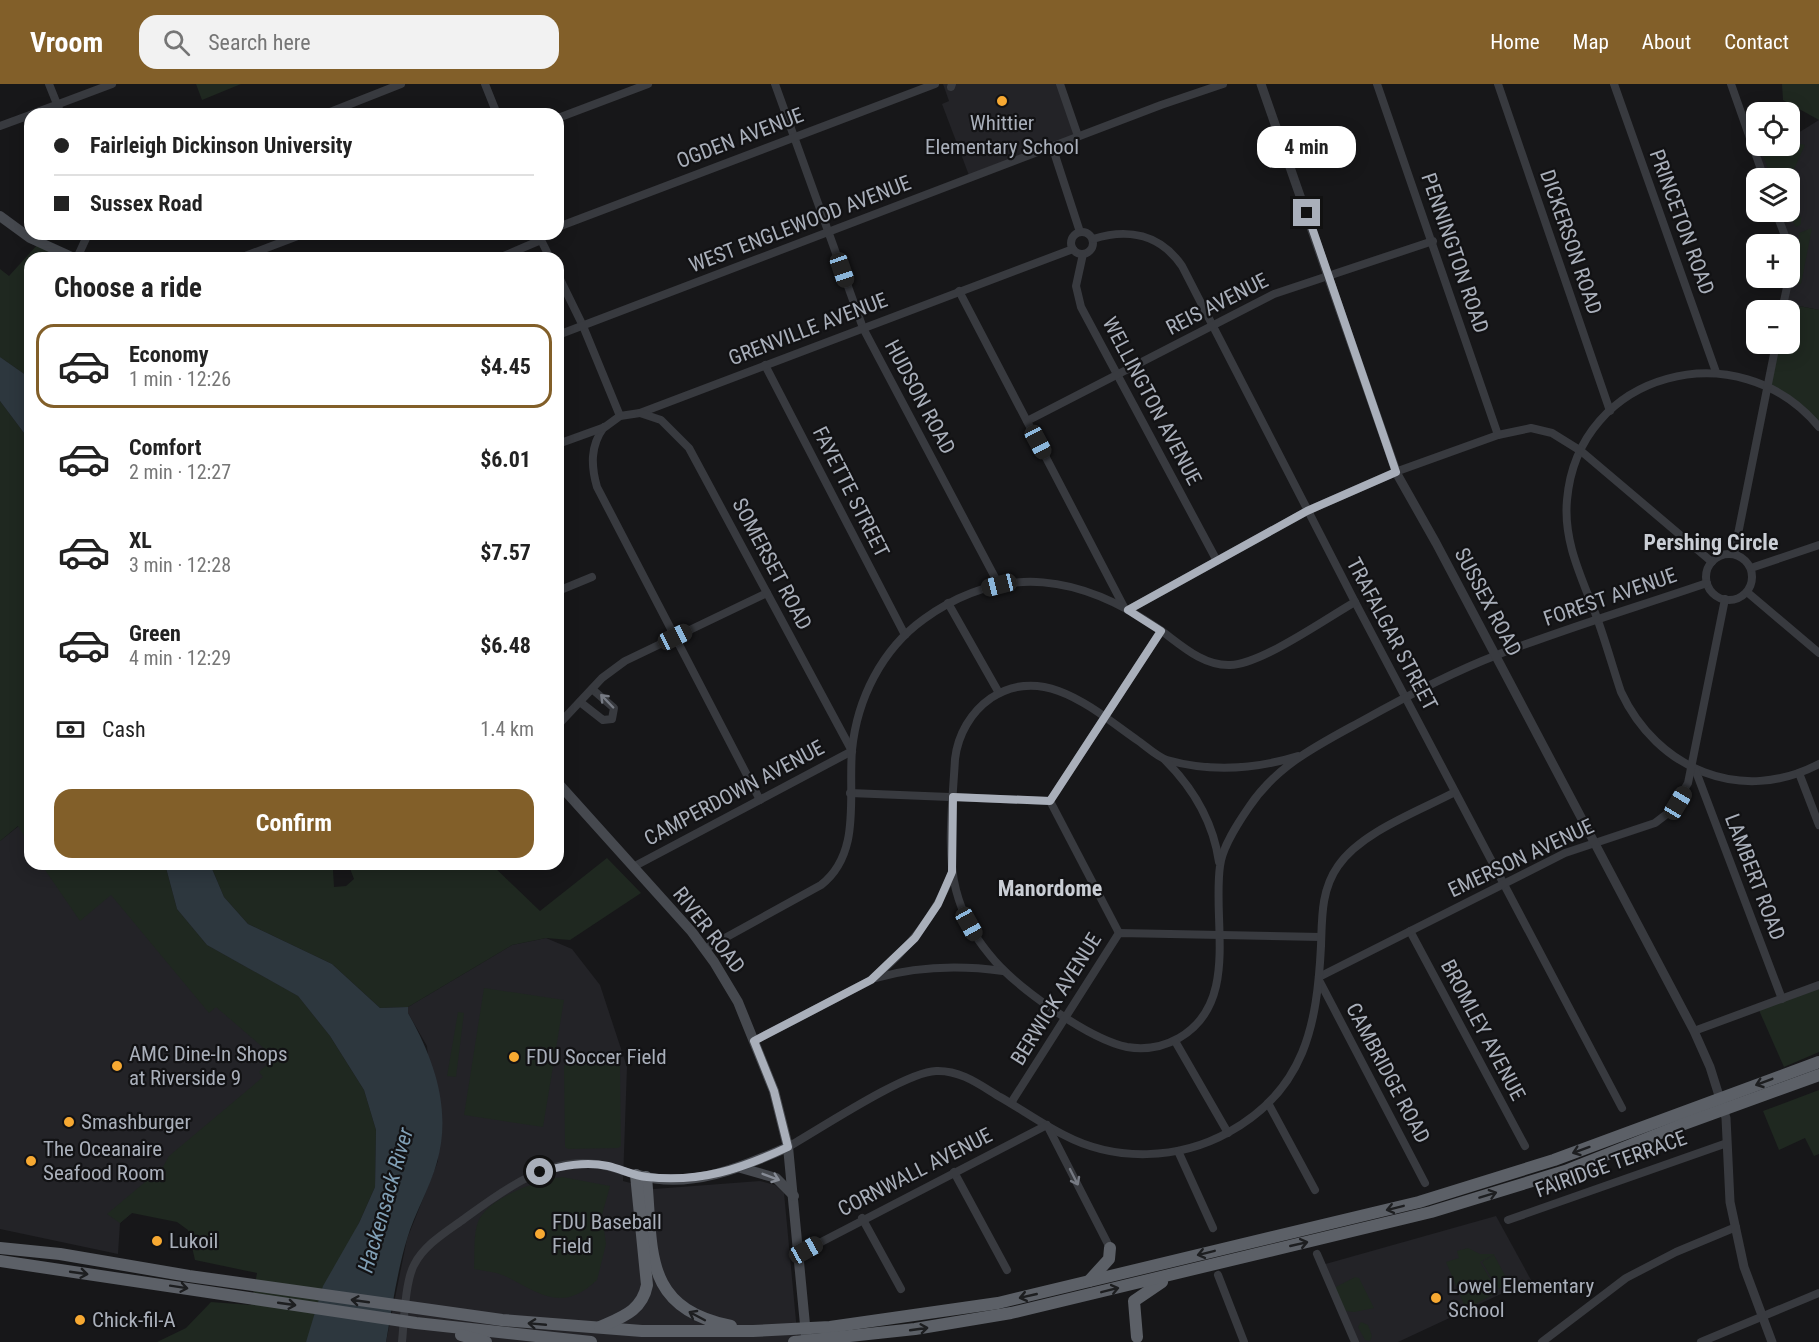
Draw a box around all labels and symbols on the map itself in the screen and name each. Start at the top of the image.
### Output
marker: Whittier Elementary School [995,94,1009,108]
street label: OGDEN AVENUE [673,103,807,173]
place label: Whittier Elementary School [925,111,1079,159]
callout: 4 min [1258,126,1356,168]
street label: PRINCETON ROAD [1645,146,1719,298]
street label: DICKERSON ROAD [1535,167,1607,317]
street label: PENNINGTON ROAD [1416,170,1494,336]
street label: WEST ENGLEWOOD AVENUE [686,171,914,277]
route end [1293,199,1320,226]
car [828,250,856,290]
street label: REIS AVENUE [1162,268,1272,340]
street label: GRENVILLE AVENUE [725,288,891,370]
street label: WELLINGTON AVENUE [1098,313,1206,489]
street label: HUDSON ROAD [880,336,960,458]
car [1022,422,1054,462]
street label: FAYETTE STREET [808,423,894,561]
street label: SOMERSET ROAD [727,494,817,634]
district label: Pershing Circle [1644,530,1778,555]
street label: SUSSEX ROAD [1449,544,1527,660]
street label: TRAFALGAR STREET [1342,554,1442,714]
street label: FOREST AVENUE [1540,563,1680,631]
car [979,572,1019,598]
car [655,621,695,653]
one-way arrow [599,694,614,709]
street label: CAMPERDOWN AVENUE [640,735,828,851]
car [1661,783,1695,823]
street label: LAMBERT ROAD [1720,810,1790,944]
street label: EMERSON AVENUE [1444,814,1598,902]
district label: Manordome [998,876,1102,901]
street label: RIVER ROAD [668,882,750,978]
car [952,904,986,944]
street label: BERWICK AVENUE [1006,929,1106,1069]
street label: BROMLEY AVENUE [1436,955,1530,1105]
street label: CAMBRIDGE ROAD [1341,999,1435,1147]
place label: AMC Dine-In Shops at Riverside 9 [129,1042,287,1090]
place label: FDU Soccer Field [526,1045,667,1069]
marker: FDU Soccer Field [507,1050,521,1064]
marker: AMC Dine-In Shops at Riverside 9 [110,1059,124,1073]
one-way arrow [1755,1078,1774,1089]
place label: Smashburger [81,1110,191,1134]
marker: Smashburger [62,1115,76,1129]
street label: CORNWALL AVENUE [834,1123,996,1221]
water label: Hackensack River [353,1125,418,1275]
street label: FAIRIDGE TERRACE [1532,1125,1690,1203]
place label: The Oceanaire Seafood Room [43,1137,165,1185]
one-way arrow [1573,1146,1591,1157]
marker: The Oceanaire Seafood Room [24,1154,38,1168]
route start [526,1158,553,1185]
one-way arrow [1068,1168,1080,1186]
one-way arrow [761,1172,780,1183]
one-way arrow [1478,1189,1497,1200]
one-way arrow [1386,1203,1405,1215]
place label: FDU Baseball Field [552,1210,662,1258]
marker: FDU Baseball Field [533,1227,547,1241]
place label: Lukoil [169,1229,218,1253]
car [786,1233,826,1267]
marker: Lukoil [150,1234,164,1248]
one-way arrow [1290,1238,1309,1250]
one-way arrow [1196,1248,1215,1260]
one-way arrow [69,1267,89,1278]
place label: Lowel Elementary School [1448,1274,1594,1322]
one-way arrow [169,1282,188,1293]
one-way arrow [1100,1283,1119,1295]
one-way arrow [1019,1291,1038,1302]
marker: Lowel Elementary School [1429,1291,1443,1305]
one-way arrow [351,1295,371,1306]
one-way arrow [277,1298,297,1309]
place label: Chick-fil-A [92,1308,176,1332]
one-way arrow [688,1310,706,1321]
marker: Chick-fil-A [73,1313,87,1327]
one-way arrow [528,1318,548,1329]
one-way arrow [908,1323,928,1334]

